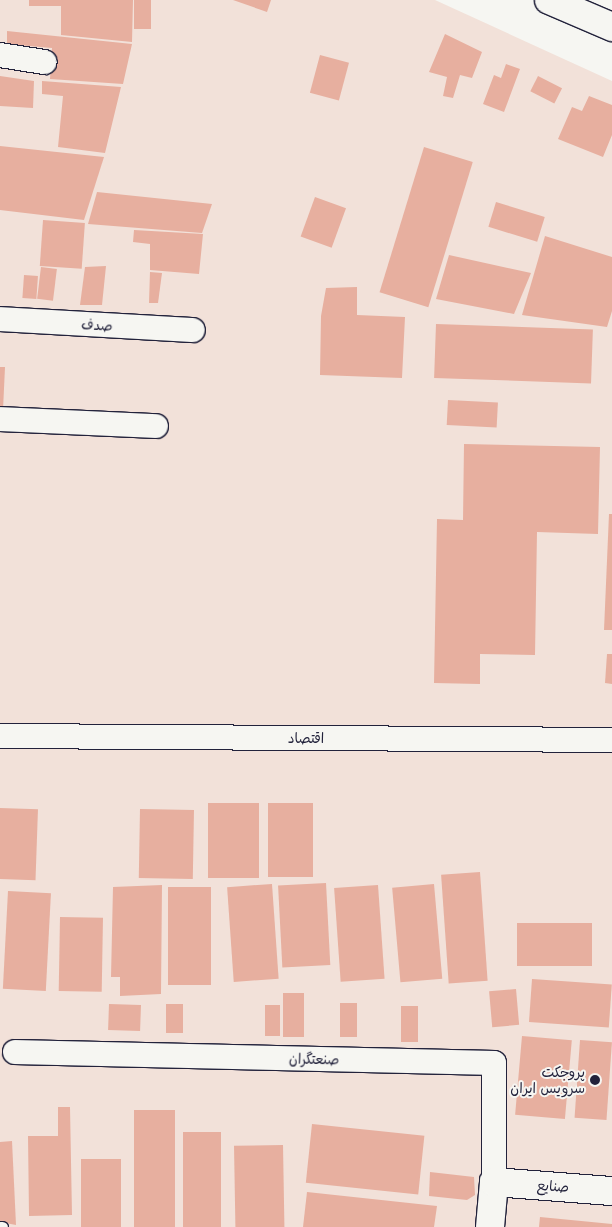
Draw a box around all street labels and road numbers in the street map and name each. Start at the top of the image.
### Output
street label: صدف [81,316,113,334]
street label: اقتصاد [288,730,324,746]
street label: صنعتگران [289,1050,339,1068]
street label: صنایع [536,1176,570,1196]

